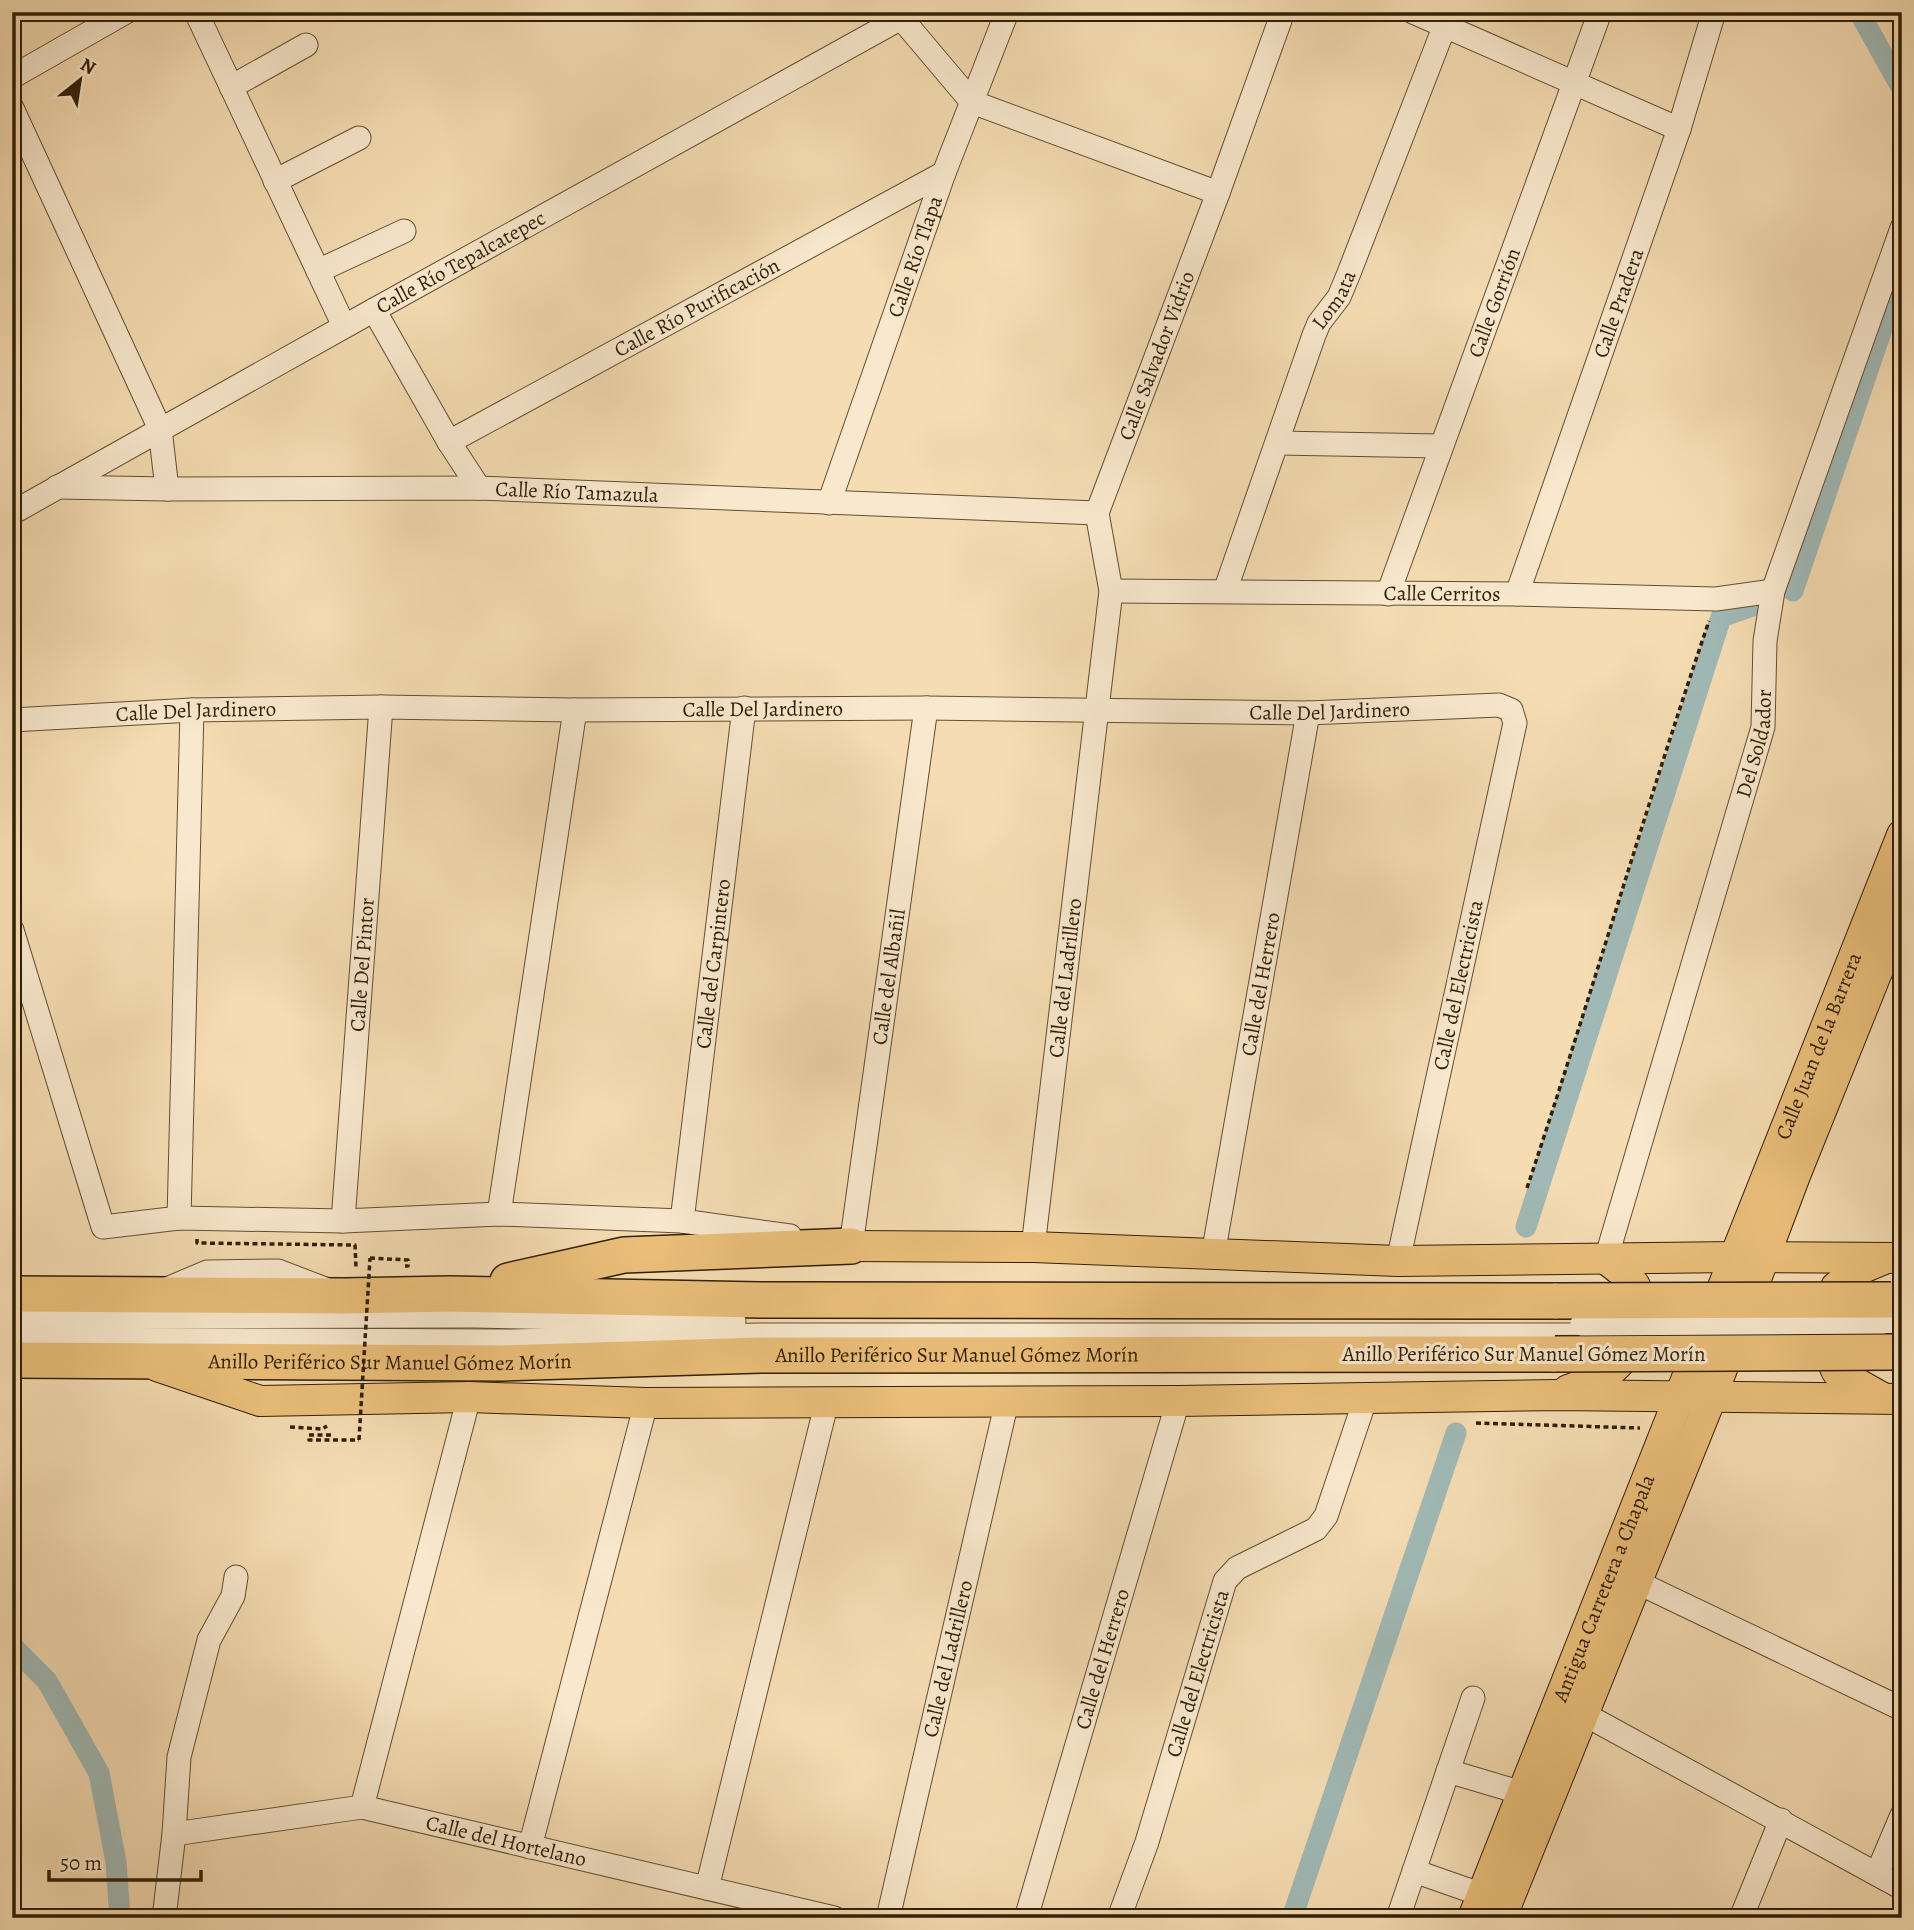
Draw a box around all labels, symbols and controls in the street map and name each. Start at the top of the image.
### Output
north arrow [46,46,116,116]
text: N [76,51,101,81]
street label: Calle Río Tlapa [881,192,949,321]
street label: Calle Río Tepalcatepec [371,204,551,320]
street label: Calle Gorrión [1461,244,1527,361]
street label: Calle Pradera [1586,244,1650,362]
street label: Calle Río Purificación [609,251,785,364]
street label: Lomata [1305,266,1363,335]
street label: Calle Salvador Vidrio [1112,267,1201,444]
street label: Calle Río Tamazula [495,475,659,509]
street label: Calle Cerritos [1383,579,1501,608]
street label: Del Soldador [1729,689,1778,801]
street label: Calle Del Jardinero [682,694,843,723]
street label: Calle Del Jardinero [115,695,276,728]
street label: Calle Del Jardinero [1249,695,1410,727]
street label: Calle del Carpintero [689,877,737,1050]
street label: Calle Del Pintor [343,897,381,1033]
street label: Calle del Ladrillero [1042,897,1088,1059]
street label: Calle del Electricista [1426,897,1490,1073]
street label: Calle del Albañil [865,907,912,1047]
street label: Calle del Herrero [1234,910,1287,1058]
street label: Calle Juan de la Barrera [1769,948,1868,1144]
street label: Anillo Periférico Sur Manuel Gómez Morín [1342,1340,1705,1368]
street label: Anillo Periférico Sur Manuel Gómez Morín [774,1341,1139,1369]
street label: Anillo Periférico Sur Manuel Gómez Morín [207,1347,572,1377]
street label: Antigua Carretera a Chapala [1546,1470,1661,1707]
street label: Calle del Ladrillero [916,1577,979,1740]
street label: Calle del Herrero [1068,1585,1136,1733]
street label: Calle del Electricista [1159,1586,1236,1761]
street label: Calle del Hortelano [423,1808,589,1873]
scale bar [49,1839,201,1883]
text: 50 m [60,1849,102,1877]

